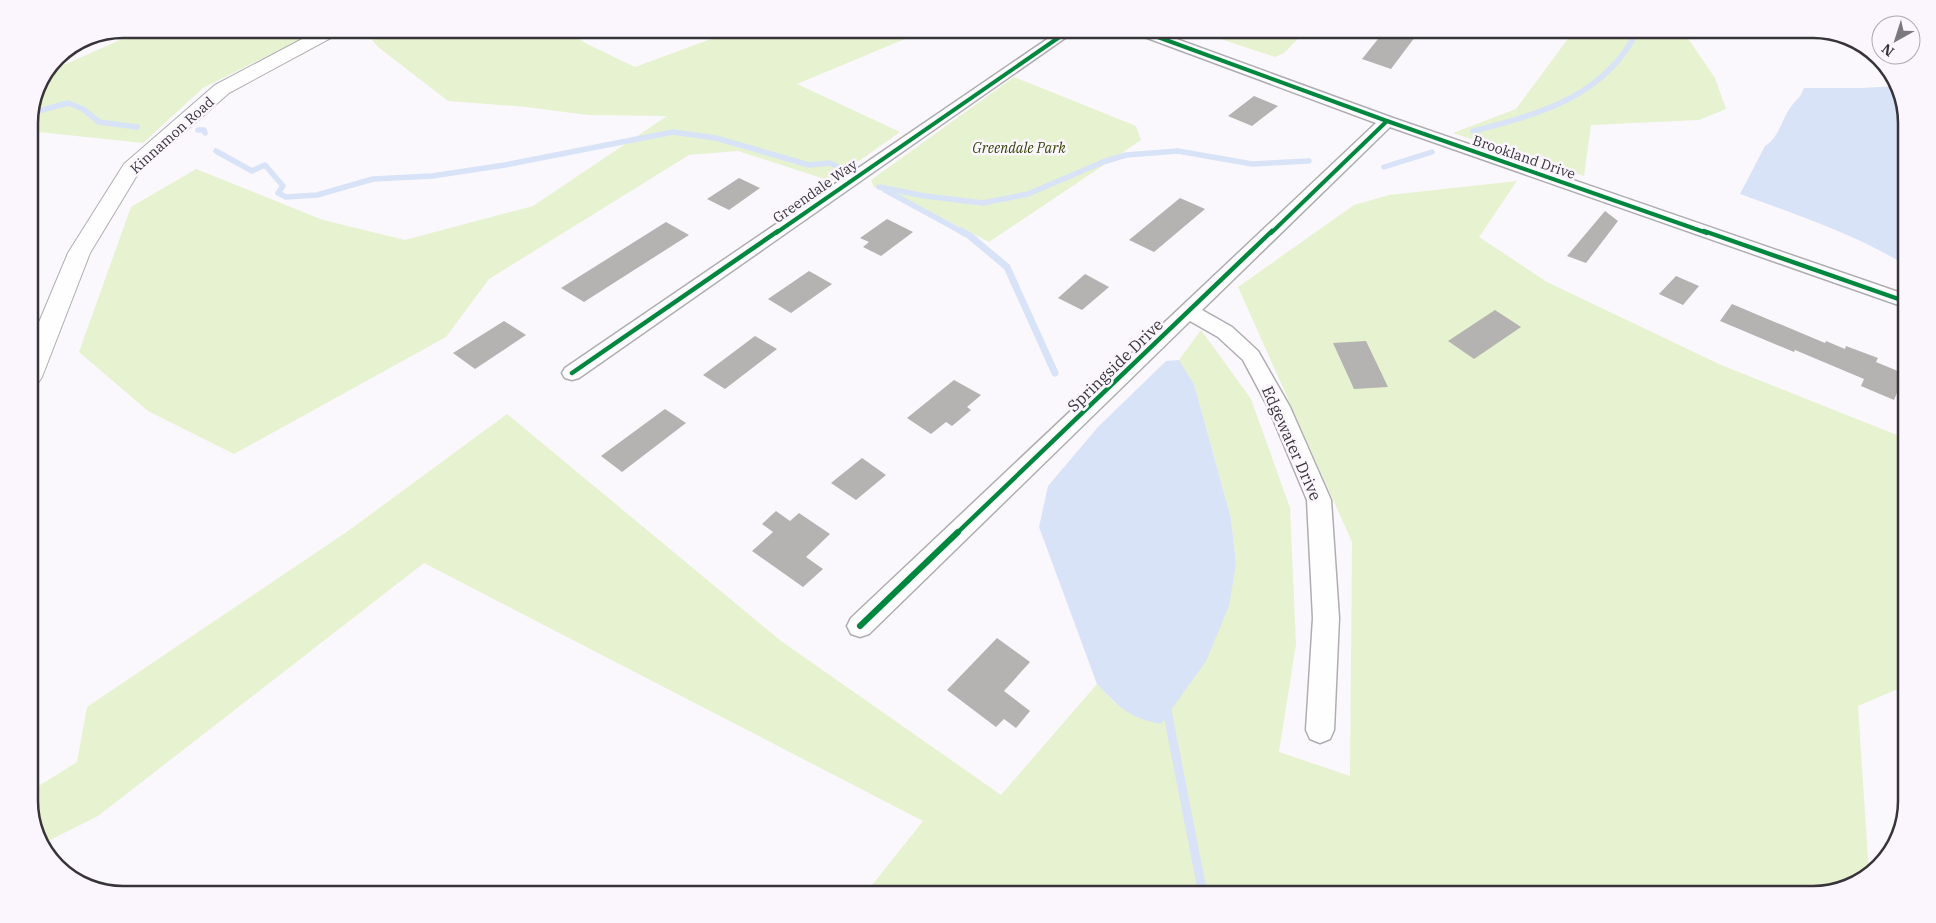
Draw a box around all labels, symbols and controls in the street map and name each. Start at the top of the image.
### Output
north arrow [1871,15,1921,65]
text: N [1878,40,1898,61]
street label: Kinnamon Road [126,92,218,177]
street label: Brookland Drive [1470,131,1578,183]
park label: Greendale Park [972,139,1066,157]
street label: Greendale Way [769,155,861,227]
street label: Springside Drive [1063,314,1167,416]
street label: Edgewater Drive [1258,383,1326,503]

